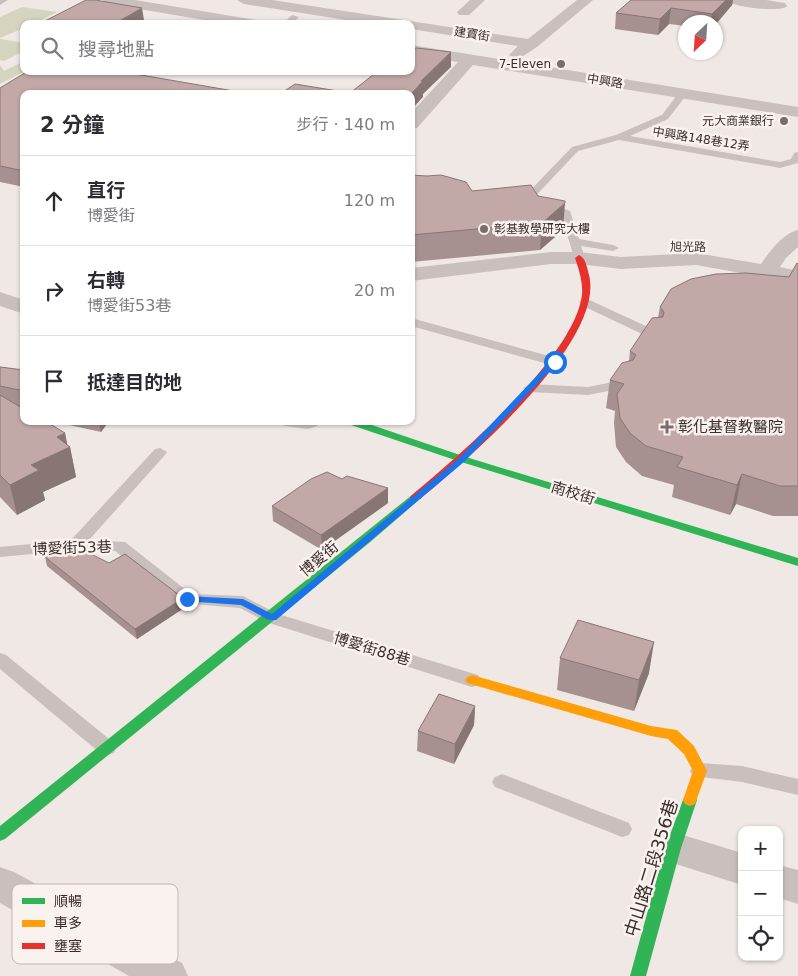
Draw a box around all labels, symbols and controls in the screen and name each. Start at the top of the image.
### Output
north arrow [678,15,723,60]
search box [20,20,415,75]
street label: 建寶街 [453,24,491,44]
icon: search [38,34,66,62]
text: 搜尋地點 [78,38,154,60]
place label: 7-Eleven [499,57,551,71]
marker: 7-Eleven [555,58,567,70]
street label: 中興路 [586,71,624,91]
text: 2 分鐘 [40,113,104,137]
place label: 元大商業銀行 [702,114,774,128]
text: 步行 · 140 m [297,115,395,134]
marker: 元大商業銀行 [778,115,790,127]
street label: 中興路148巷12弄 [651,124,751,154]
text: 直行 [87,179,125,201]
icon: ahead [40,187,68,215]
text: 120 m [344,191,395,210]
text: 博愛街 [87,206,135,225]
place label: 彰基教學研究大樓 [494,222,590,236]
marker: 彰基教學研究大樓 [478,223,490,235]
street label: 旭光路 [670,240,706,254]
text: 右轉 [87,269,125,291]
icon: right [40,277,68,305]
text: 20 m [354,281,395,300]
text: 博愛街53巷 [87,296,171,315]
route start [544,351,567,374]
icon: arrive [40,367,68,395]
text: 抵達目的地 [87,371,182,393]
place label: 彰化基督教醫院 [678,418,783,436]
marker: 彰化基督教醫院 [660,420,674,434]
street label: 南校街 [549,478,597,508]
street label: 博愛街53巷 [32,538,112,558]
street label: 博愛街 [296,538,342,580]
route end [176,588,199,611]
street label: 博愛街88巷 [332,629,412,669]
street label: 中山路二段356巷 [620,797,682,939]
map controls [738,826,783,961]
button: + [738,826,783,871]
button: − [738,871,783,916]
legend [12,884,178,964]
text: 順暢 [54,893,82,909]
text: 車多 [54,915,82,931]
button: locate [738,916,783,961]
text: 壅塞 [54,938,82,954]

